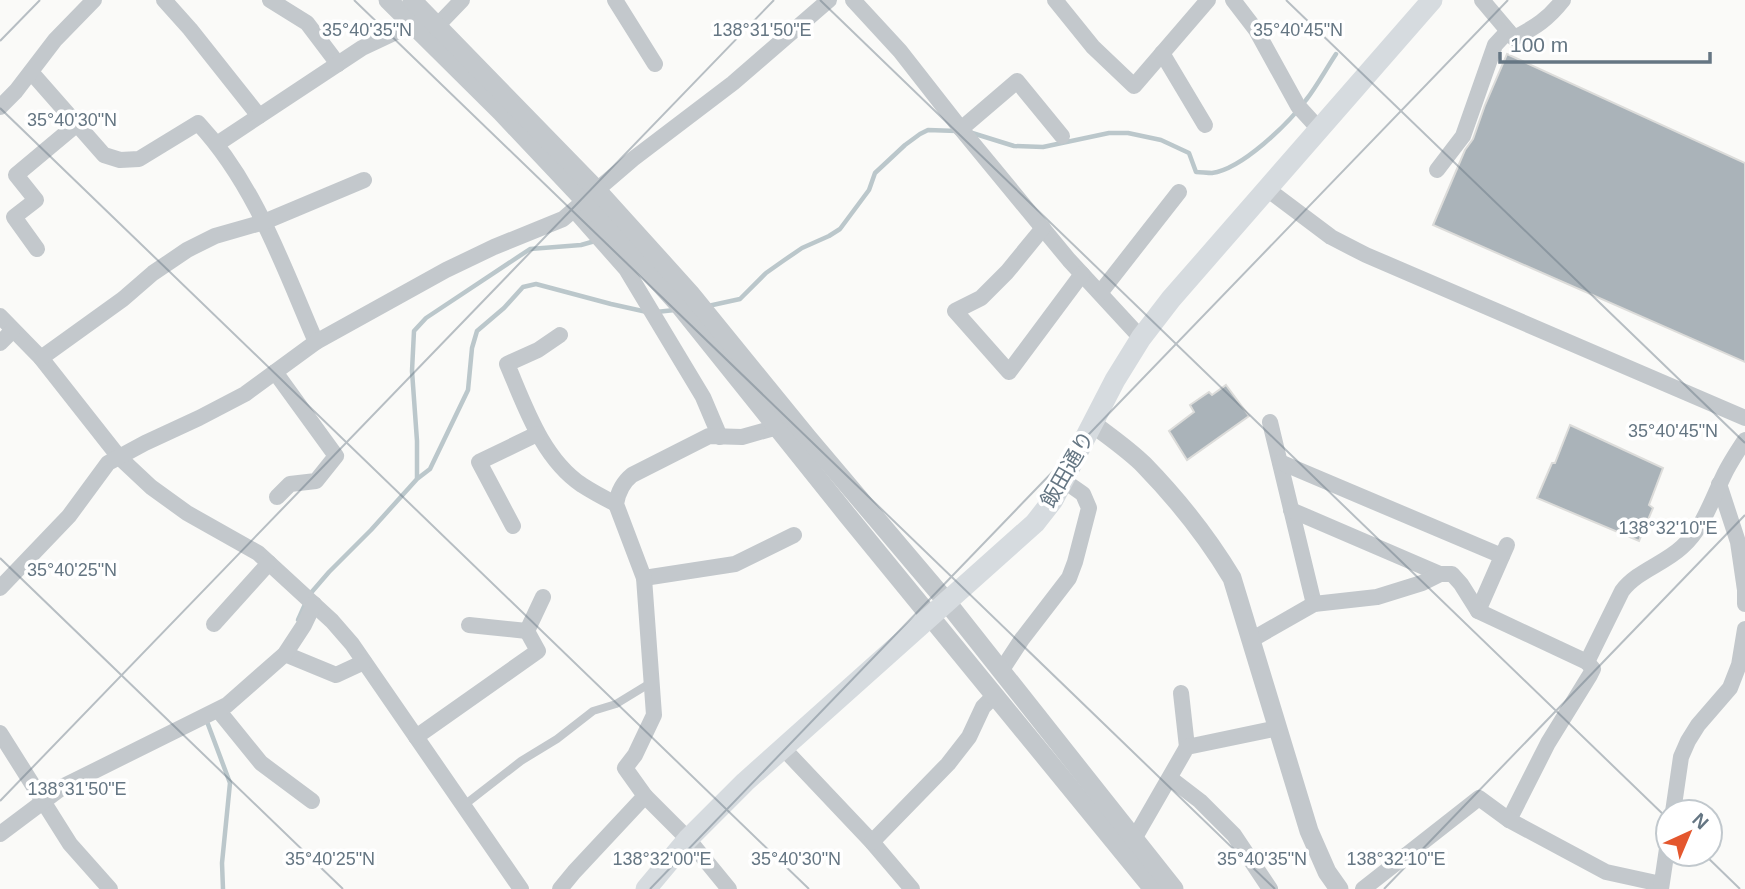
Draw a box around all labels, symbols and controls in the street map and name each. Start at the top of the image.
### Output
text: 35°40'35"N [322,20,412,40]
text: 138°31'50"E [712,20,812,40]
text: 35°40'45"N [1253,20,1343,40]
scale bar [1500,21,1710,65]
text: 100 m [1510,33,1568,56]
text: 35°40'30"N [27,110,117,130]
text: 35°40'45"N [1628,421,1718,441]
street label: 飯田通り [1036,427,1098,511]
text: 138°32'10"E [1618,518,1718,538]
text: 35°40'25"N [27,560,117,580]
text: 138°31'50"E [27,779,127,799]
north arrow [1654,798,1724,868]
text: N [1688,809,1713,833]
text: 35°40'25"N [285,849,375,869]
text: 138°32'00"E [612,849,712,869]
text: 35°40'30"N [751,849,841,869]
text: 35°40'35"N [1217,849,1307,869]
text: 138°32'10"E [1346,849,1446,869]

